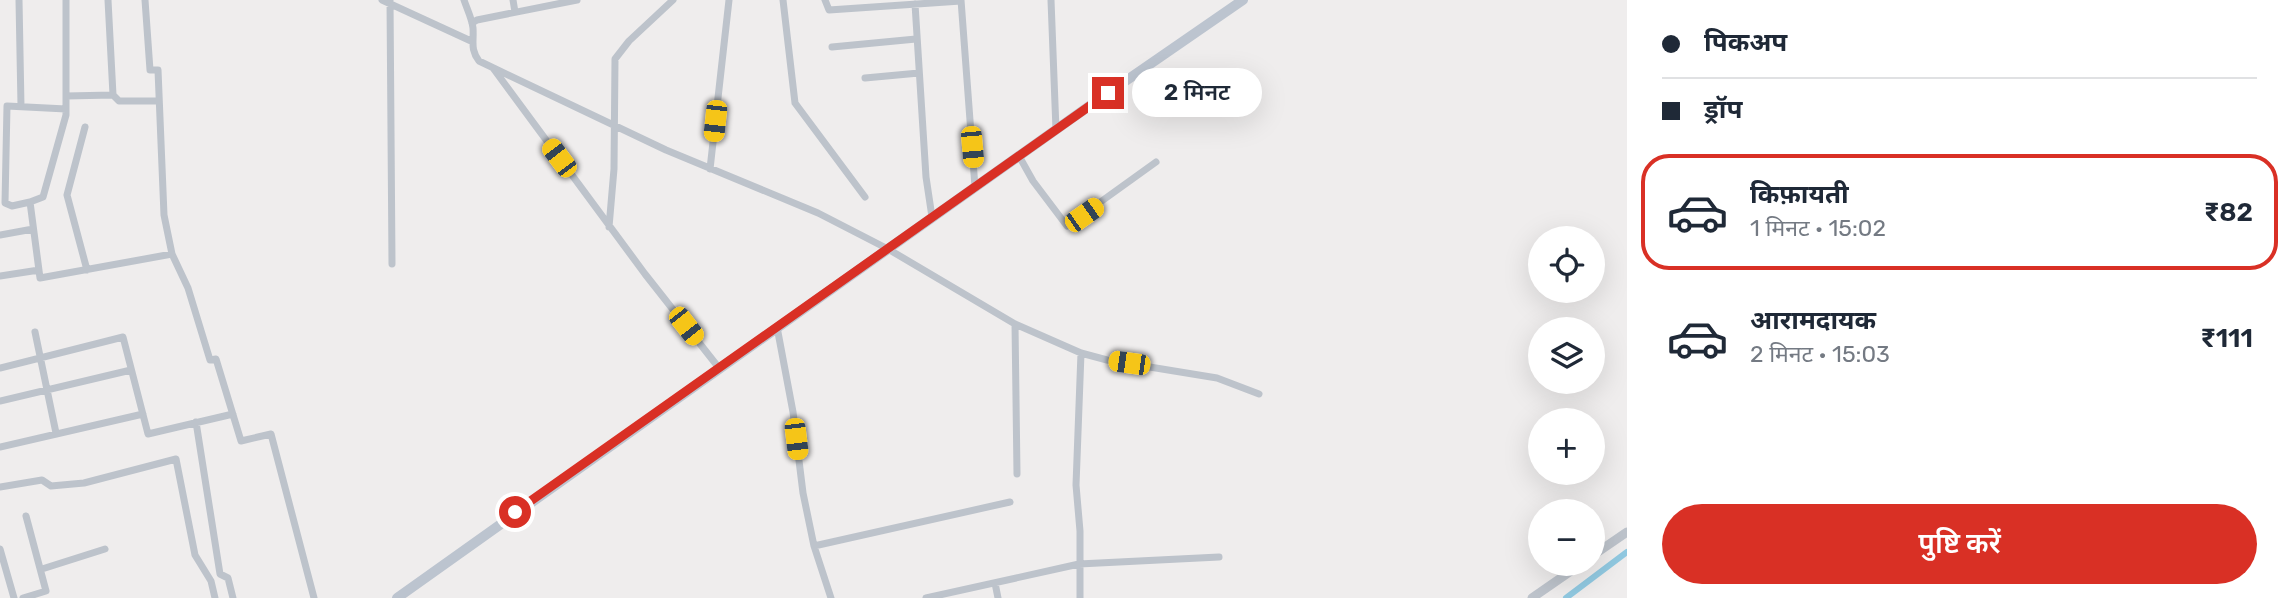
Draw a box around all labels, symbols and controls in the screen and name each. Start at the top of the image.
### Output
text: पिकअप [1704,27,1787,58]
callout: 2 मिनट [1132,68,1262,118]
route end [1092,77,1124,109]
text: 2 मिनट [1164,78,1230,106]
text: ड्रॉप [1704,94,1742,125]
car [703,99,728,143]
car [960,125,985,169]
car [538,135,581,181]
text: किफ़ायती [1750,179,1849,210]
icon: car [1666,181,1729,244]
car [1061,194,1108,236]
text: ₹82 [2204,197,2253,228]
text: 1 मिनट · 15:02 [1750,214,1886,242]
map controls [1528,226,1605,576]
button: locate [1528,226,1605,303]
car [665,303,708,349]
text: आरामदायक [1750,305,1876,336]
icon: car [1666,307,1729,370]
button: layers [1528,317,1605,394]
text: ₹111 [2200,323,2253,354]
text: 2 मिनट · 15:03 [1750,340,1890,368]
car [1107,350,1152,376]
button: + [1528,408,1605,485]
car [784,417,809,461]
route start [499,496,531,528]
button: − [1528,499,1605,576]
button: पुष्टि करें [1662,504,2257,584]

